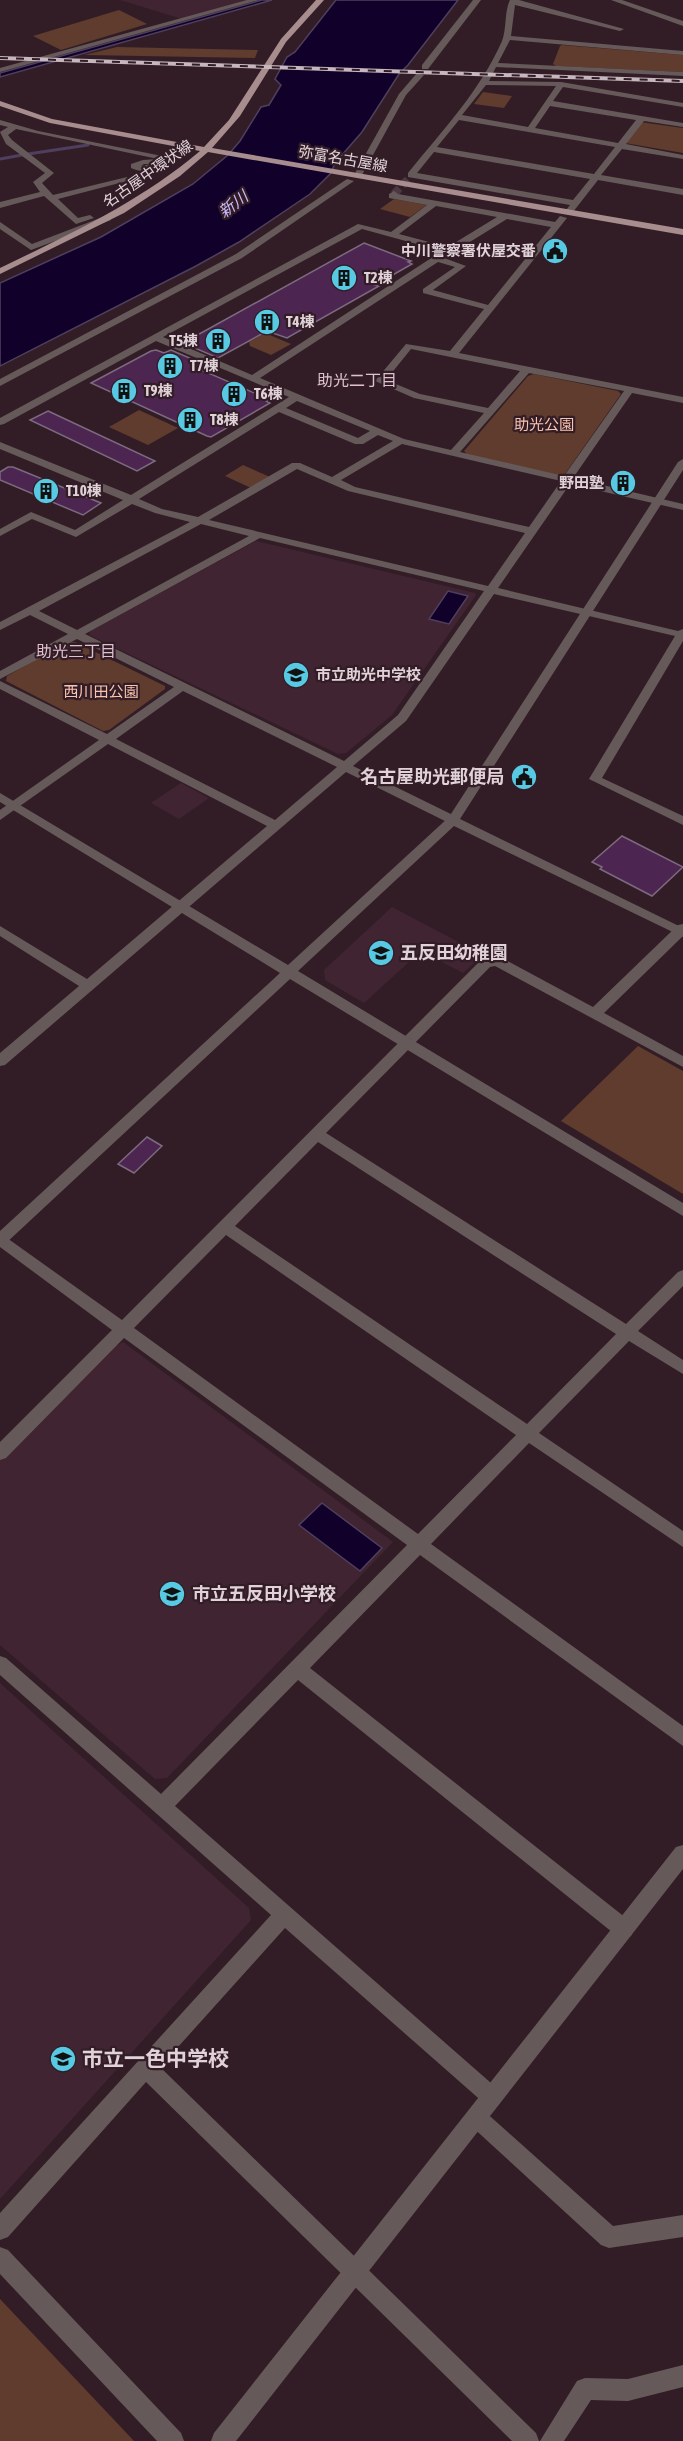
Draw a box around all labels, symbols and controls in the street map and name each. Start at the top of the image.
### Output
street label: 名古屋中環状線 [100,137,196,211]
street label: 弥富名古屋線 [297,142,389,175]
water label: 新川 [215,186,253,221]
public building icon: 中川警察署伏屋交番 [540,236,570,266]
place label: 中川警察署伏屋交番 [401,242,536,259]
building icon: T2棟 [329,263,359,293]
place label: T2棟 [364,269,393,286]
building icon: T4棟 [252,307,282,337]
place label: T4棟 [286,313,315,330]
building icon: T5棟 [203,326,233,356]
place label: T5棟 [169,332,198,349]
building icon: T7棟 [155,351,185,381]
place label: T7棟 [190,357,219,374]
district label: 助光二丁目 [317,371,397,389]
building icon: T9棟 [109,376,139,406]
building icon: T6棟 [219,379,249,409]
place label: T9棟 [144,382,173,399]
place label: T6棟 [254,385,283,402]
building icon: T8棟 [175,405,205,435]
place label: T8棟 [210,411,239,428]
park label: 助光公園 [514,416,574,433]
building icon: 野田塾 [608,468,638,498]
place label: 野田塾 [559,474,604,491]
building icon: T10棟 [31,476,61,506]
place label: T10棟 [66,482,102,499]
district label: 助光三丁目 [36,642,116,660]
school or university icon: 市立助光中学校 [281,660,311,690]
place label: 市立助光中学校 [316,666,421,683]
park label: 西川田公園 [63,683,139,700]
public building icon: 名古屋助光郵便局 [509,762,539,792]
place label: 名古屋助光郵便局 [360,766,504,787]
school or university icon: 五反田幼稚園 [366,938,396,968]
place label: 五反田幼稚園 [400,942,508,963]
school or university icon: 市立五反田小学校 [157,1579,187,1609]
place label: 市立五反田小学校 [192,1583,336,1604]
school or university icon: 市立一色中学校 [48,2044,78,2074]
place label: 市立一色中学校 [82,2046,229,2070]

